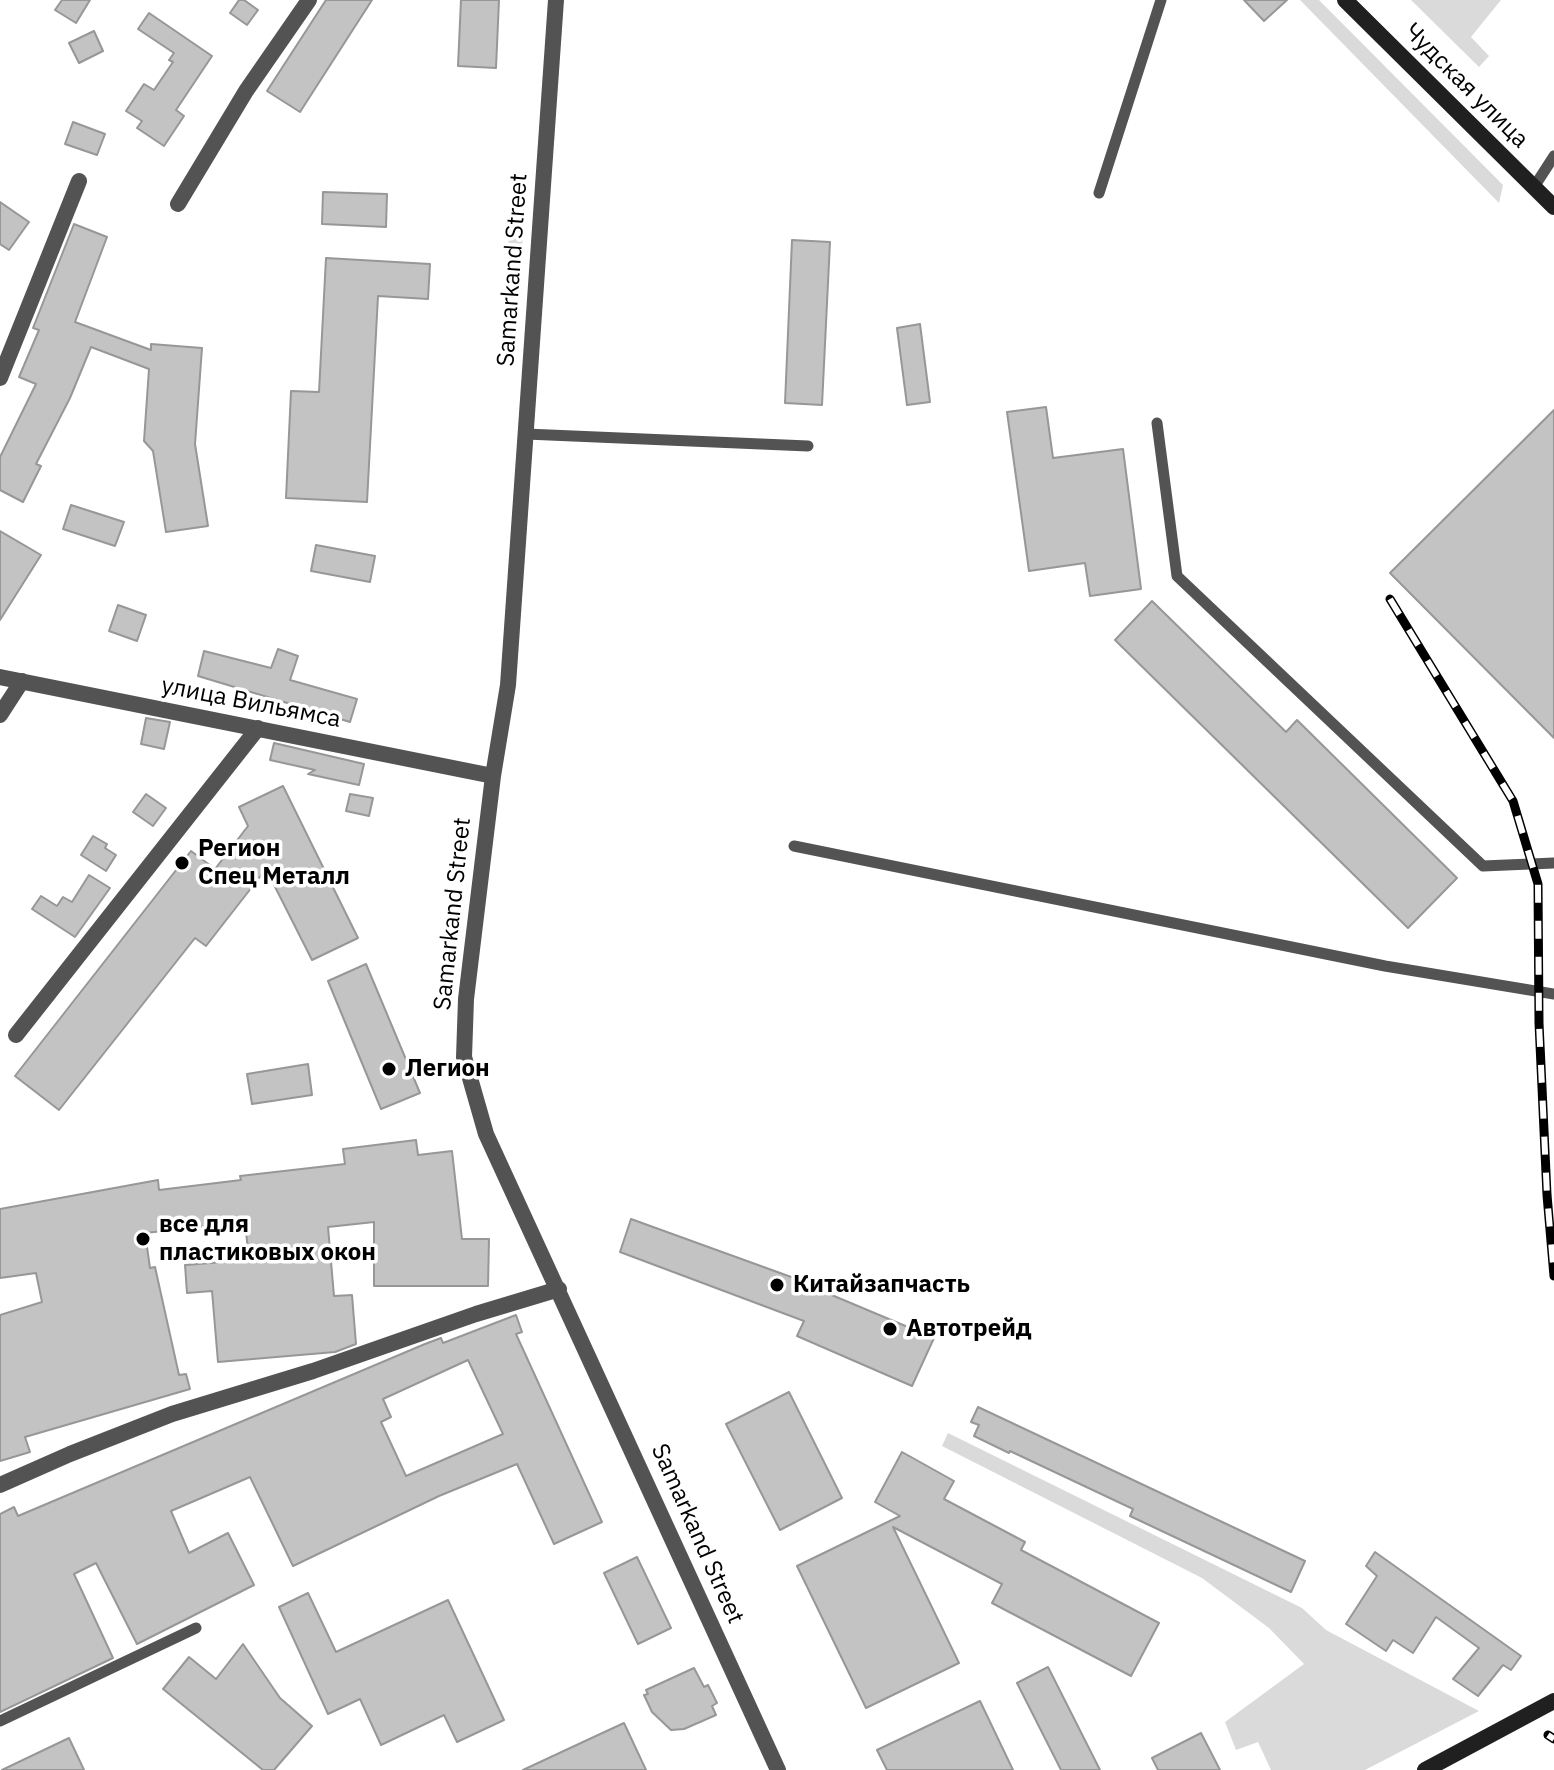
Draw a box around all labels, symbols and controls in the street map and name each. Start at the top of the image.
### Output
street label: Чудская улица [1398,18,1534,154]
street label: Samarkand Street [492,172,534,368]
street label: улица Вильямса [159,671,343,735]
street label: Samarkand Street [429,816,477,1012]
place label: Регион Спец Металл [198,835,350,891]
marker: Регион Спец Металл [173,854,191,872]
place label: Легион [405,1055,490,1083]
marker: Легион [380,1060,398,1078]
place label: все для пластиковых окон [159,1211,376,1267]
marker: все для пластиковых окон [134,1230,152,1248]
place label: Китайзапчасть [793,1271,970,1299]
marker: Китайзапчасть [768,1276,786,1294]
place label: Автотрейд [906,1315,1032,1343]
marker: Автотрейд [881,1320,899,1338]
street label: Samarkand Street [644,1440,750,1628]

